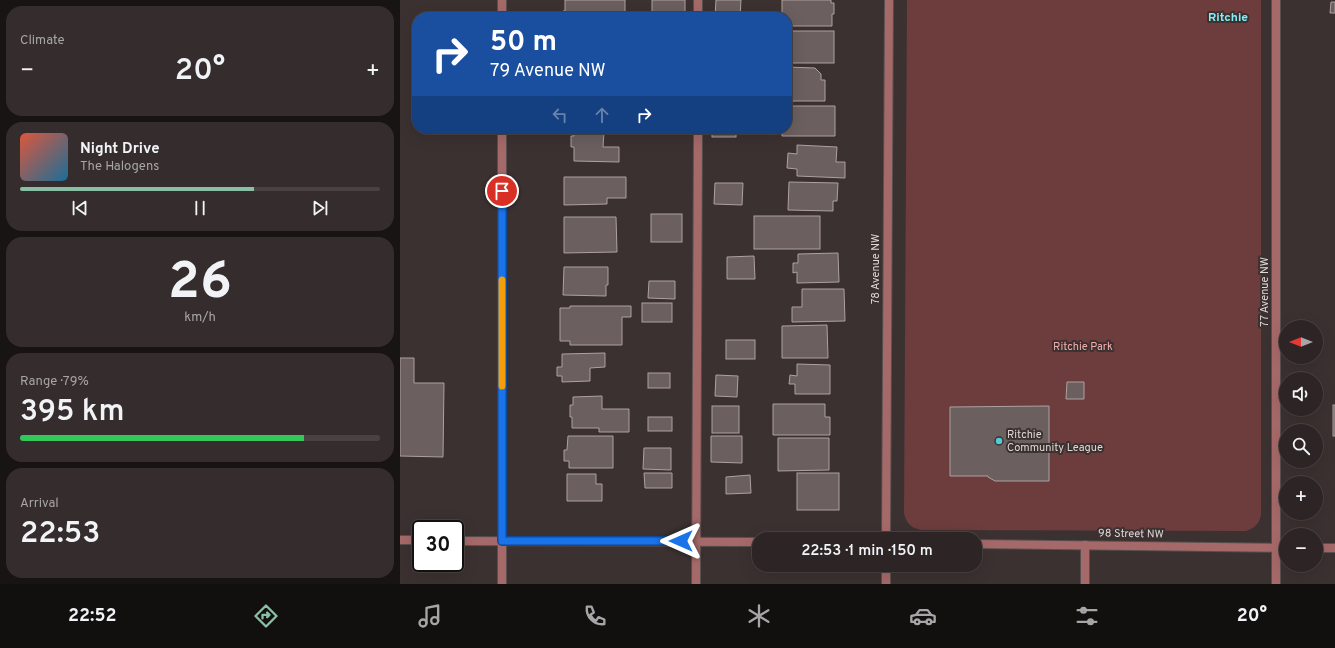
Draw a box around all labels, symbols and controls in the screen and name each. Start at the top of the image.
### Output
district label: Ritchie [1208,10,1248,26]
text: 50 m [490,25,557,61]
icon: right [424,28,476,80]
text: Climate [20,33,65,49]
text: 20° [175,53,225,90]
text: − [20,58,34,85]
text: + [366,58,380,85]
text: 79 Avenue NW [490,60,606,83]
icon: left [549,104,571,126]
icon: ahead [591,104,613,126]
icon: right [633,104,655,126]
text: Night Drive [80,140,160,159]
text: The Halogens [80,159,159,175]
pin [485,174,519,208]
icon: arrive [491,180,513,202]
icon: previous [69,197,91,219]
icon: pause [189,197,211,219]
icon: next [309,197,331,219]
street label: 78 Avenue NW [869,234,883,304]
text: 26 [168,251,232,317]
street label: 77 Avenue NW [1258,257,1272,327]
text: km/h [184,310,216,326]
north arrow [1279,320,1323,364]
map controls [1279,320,1323,572]
park label: Ritchie Park [1053,340,1113,354]
button: sound [1279,372,1323,416]
text: Range · 79% [20,374,89,390]
text: 395 km [20,394,124,431]
button: search [1279,424,1323,468]
place label: Ritchie Community League [1007,428,1103,455]
marker: Ritchie Community League [994,436,1004,446]
button: + [1279,476,1323,520]
text: Arrival [20,496,59,512]
text: 22:53 [20,516,100,553]
speed limit sign: 30 [412,520,464,572]
position arrow [660,520,702,562]
street label: 98 Street NW [1098,526,1164,542]
button: − [1279,528,1323,572]
text: 22:53 · 1 min · 150 m [801,542,933,561]
icon: directions [252,602,280,630]
icon: music [416,602,444,630]
icon: phone [581,602,609,630]
icon: climate [745,602,773,630]
icon: car [909,602,937,630]
icon: filters [1073,602,1101,630]
text: 22:52 [68,605,116,628]
text: 20° [1237,605,1267,628]

